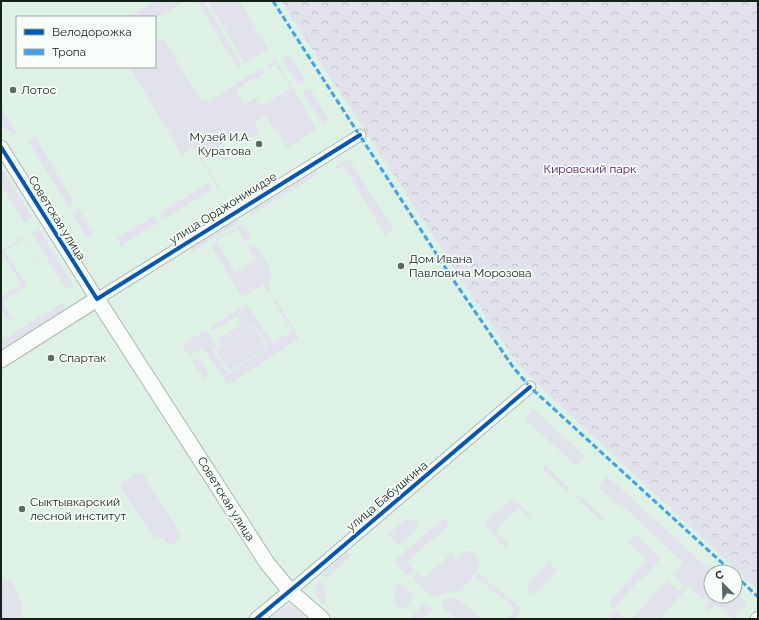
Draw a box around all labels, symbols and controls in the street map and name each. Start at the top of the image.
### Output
legend [16,16,156,68]
text: Велодорожка [52,25,132,39]
text: Тропа [52,45,86,59]
place label: Лотос [21,83,57,97]
marker: Лотос [8,85,18,95]
place label: Музей И.А. Куратова [189,130,251,158]
marker: Музей И.А. Куратова [254,139,264,149]
park label: Кировский парк [544,162,636,176]
street label: улица Орджоникидзе [167,169,279,247]
street label: Советская улица [25,173,89,263]
place label: Дом Ивана Павловича Морозова [409,252,532,280]
marker: Дом Ивана Павловича Морозова [396,261,406,271]
place label: Спартак [59,351,106,365]
marker: Спартак [46,353,56,363]
street label: Советская улица [194,454,258,544]
street label: улица Бабушкина [344,458,430,534]
place label: Сыктывкарский лесной институт [30,495,127,523]
marker: Сыктывкарский лесной институт [17,504,27,514]
north arrow [703,564,743,604]
text: С [713,568,726,583]

